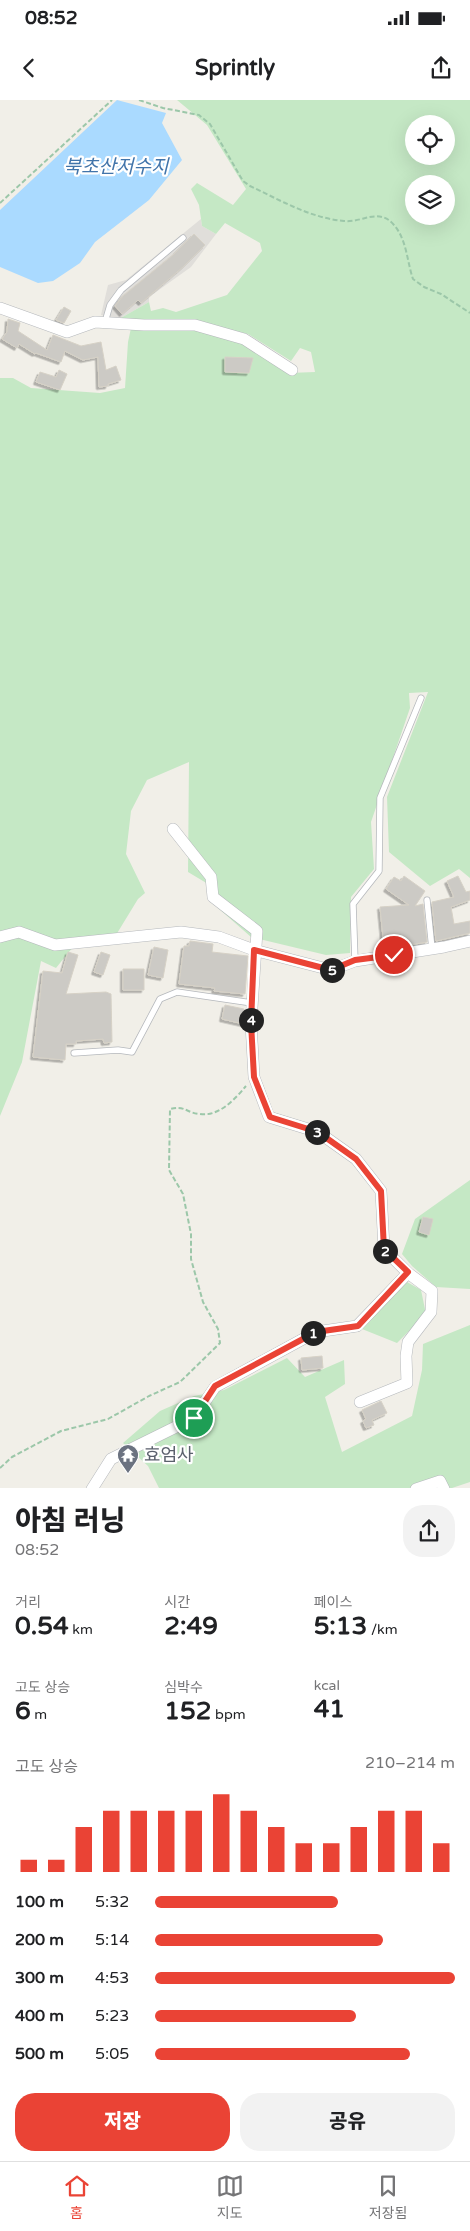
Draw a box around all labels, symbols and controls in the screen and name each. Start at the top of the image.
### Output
text: 08:52 [25,7,78,29]
icon: back [15,54,43,82]
icon: share [427,54,455,82]
text: Sprintly [195,55,275,81]
map controls [405,115,455,225]
button: locate [405,115,455,165]
water label: 북초산저수지 [64,156,170,178]
button: layers [405,175,455,225]
pin [373,934,415,976]
icon: check [380,941,408,969]
pin: 5 [320,958,344,982]
text: 5 [328,962,337,979]
pin: 4 [238,1008,264,1032]
text: 4 [247,1012,256,1029]
pin: 3 [304,1120,330,1144]
text: 3 [313,1124,322,1141]
pin: 2 [372,1238,398,1264]
text: 2 [381,1243,390,1260]
pin: 1 [300,1320,326,1346]
text: 1 [309,1325,318,1342]
pin [173,1397,215,1439]
icon: arrive [180,1404,208,1432]
temple icon: 효엄사 [116,1443,140,1474]
place label: 효엄사 [144,1444,194,1466]
text: 아침 러닝 [15,1504,125,1538]
button: share [403,1505,455,1557]
text: 08:52 [15,1540,59,1560]
text: 거리 [15,1594,41,1611]
text: 시간 [164,1594,190,1611]
text: 페이스 [314,1594,352,1611]
text: 0.54 [15,1611,69,1641]
text: 2:49 [164,1611,218,1641]
text: 5:13 [314,1611,367,1641]
text: km [69,1621,93,1638]
text: /km [367,1621,398,1638]
text: kcal [314,1677,340,1694]
text: 고도 상승 [15,1679,70,1696]
text: 심박수 [164,1679,203,1696]
text: 41 [314,1694,345,1724]
text: 6 [15,1696,31,1726]
text: 152 [164,1696,211,1726]
text: m [31,1706,47,1723]
text: bpm [211,1706,246,1723]
text: 210–214 m [365,1753,455,1773]
text: 고도 상승 [15,1757,78,1777]
text: 100 m [15,1892,64,1912]
text: 5:32 [95,1892,129,1912]
text: 200 m [15,1930,64,1950]
text: 5:14 [95,1930,129,1950]
text: 300 m [15,1968,64,1988]
text: 4:53 [95,1968,129,1988]
text: 400 m [15,2006,64,2026]
text: 5:23 [95,2006,129,2026]
text: 500 m [15,2044,64,2064]
text: 5:05 [95,2044,129,2064]
button: 저장 [15,2093,230,2151]
button: 공유 [240,2093,455,2151]
tab: 홈 [63,2172,91,2222]
tab: 지도 [216,2172,244,2222]
tab: 저장됨 [369,2172,407,2222]

